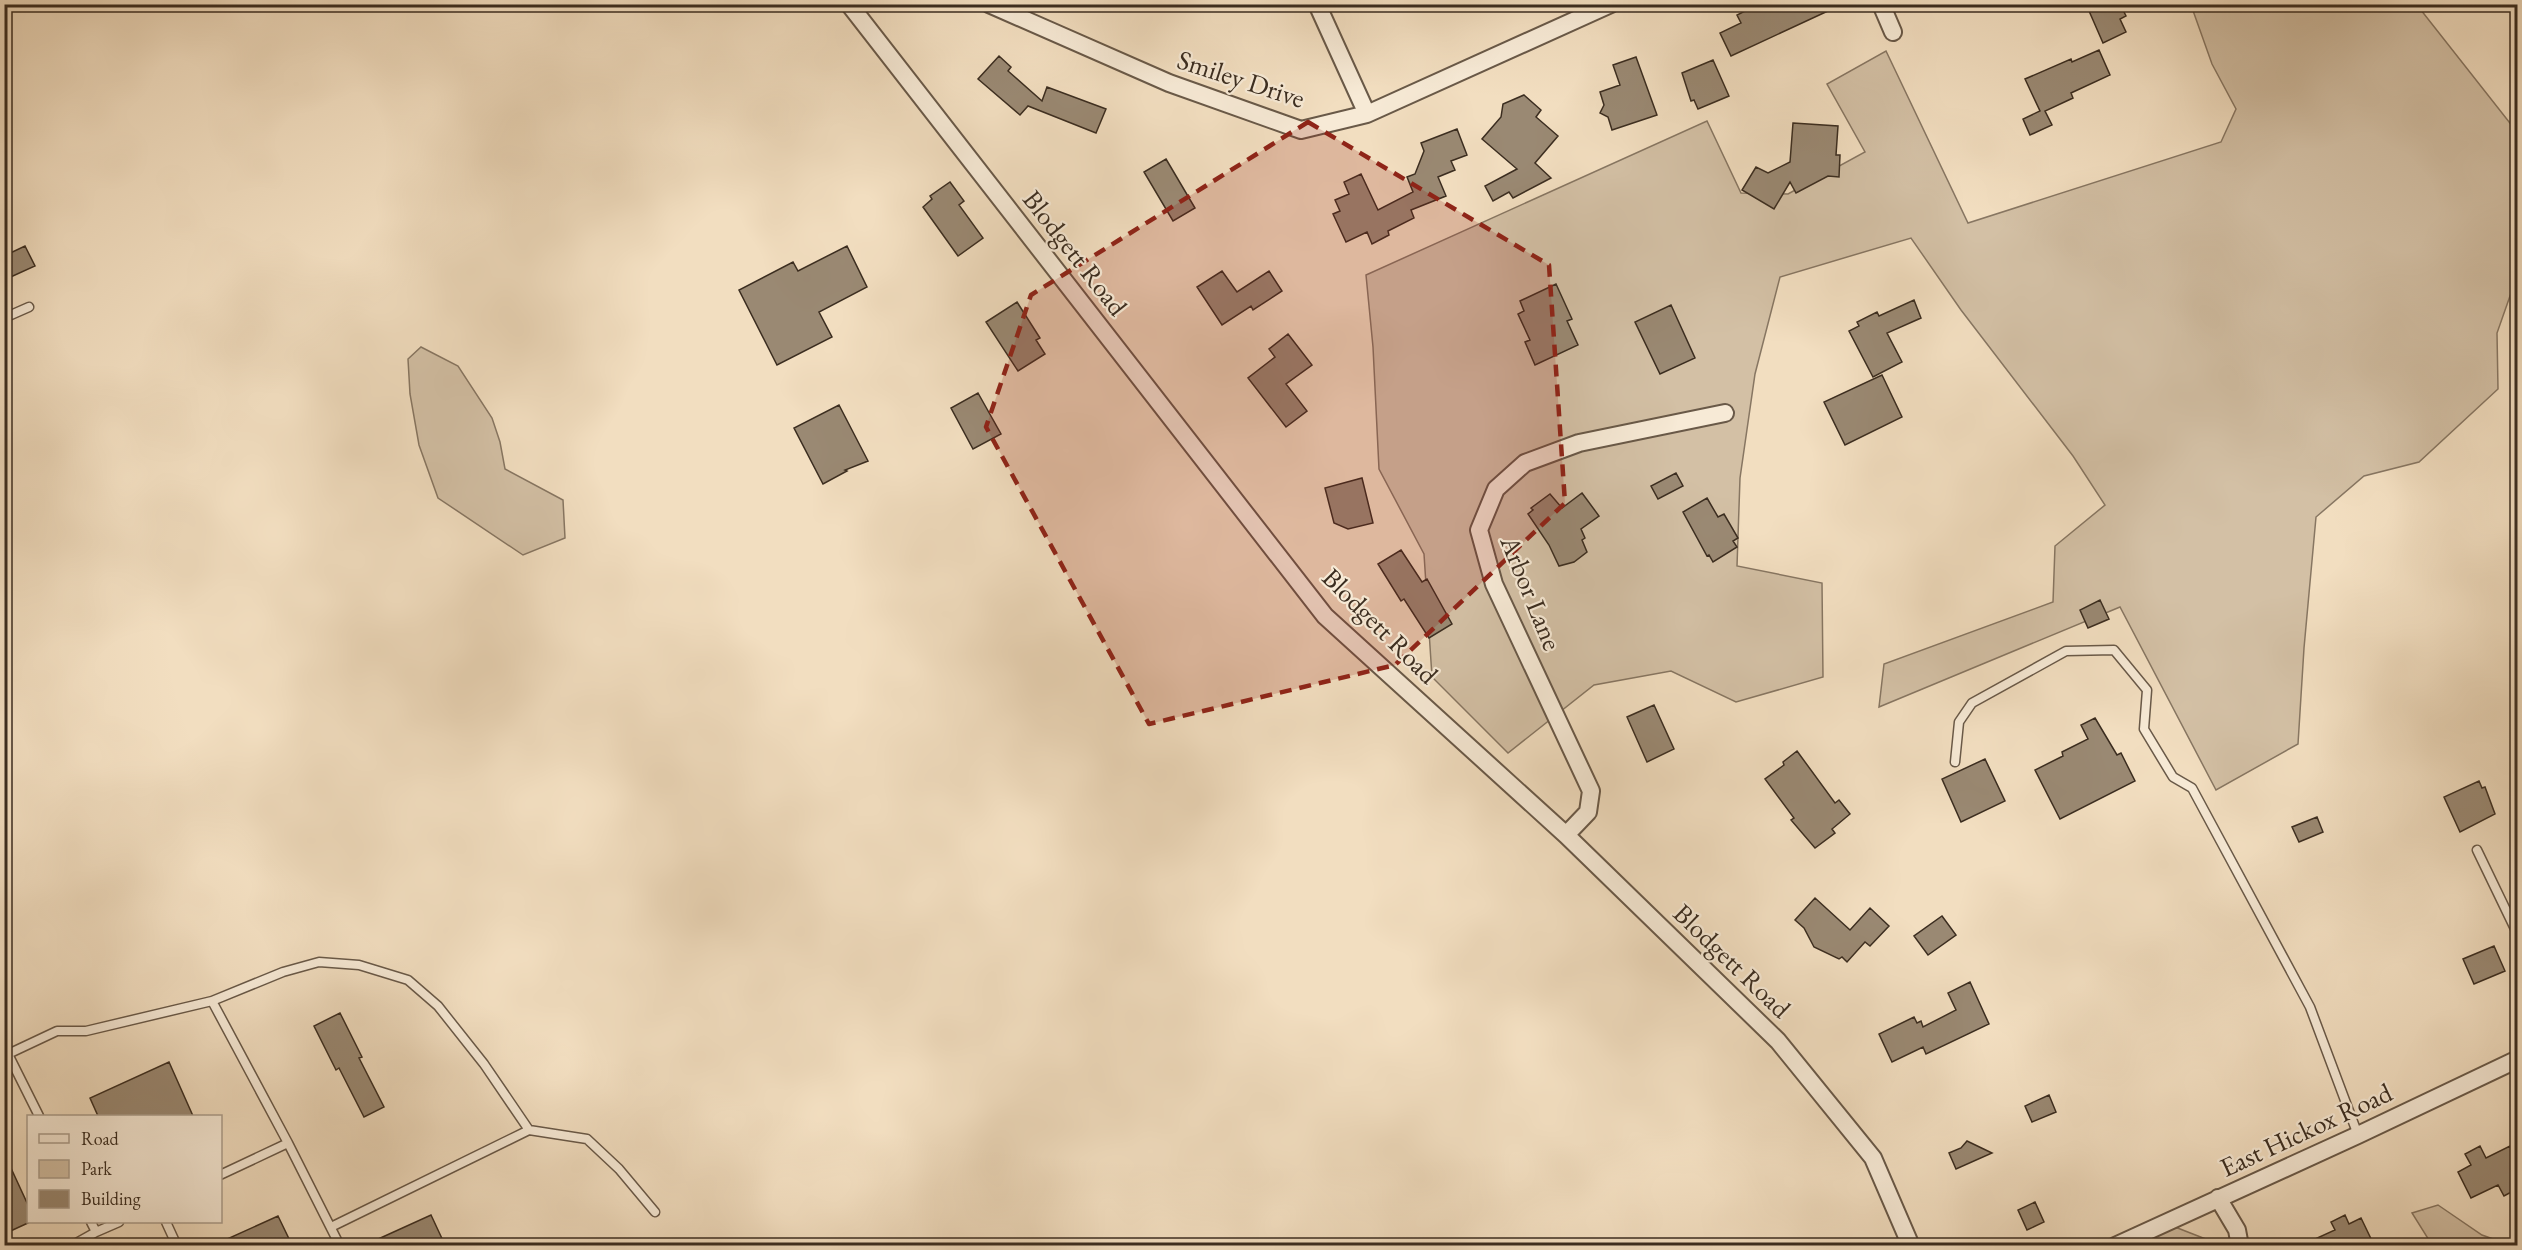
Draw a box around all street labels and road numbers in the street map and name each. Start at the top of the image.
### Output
street label: Smiley Drive [1173,41,1309,116]
street label: Blodgett Road [1015,183,1136,323]
street label: Arbor Lane [1492,529,1570,655]
street label: Blodgett Road [1315,560,1446,691]
street label: Blodgett Road [1666,896,1799,1026]
street label: East Hickox Road [2214,1074,2398,1185]

